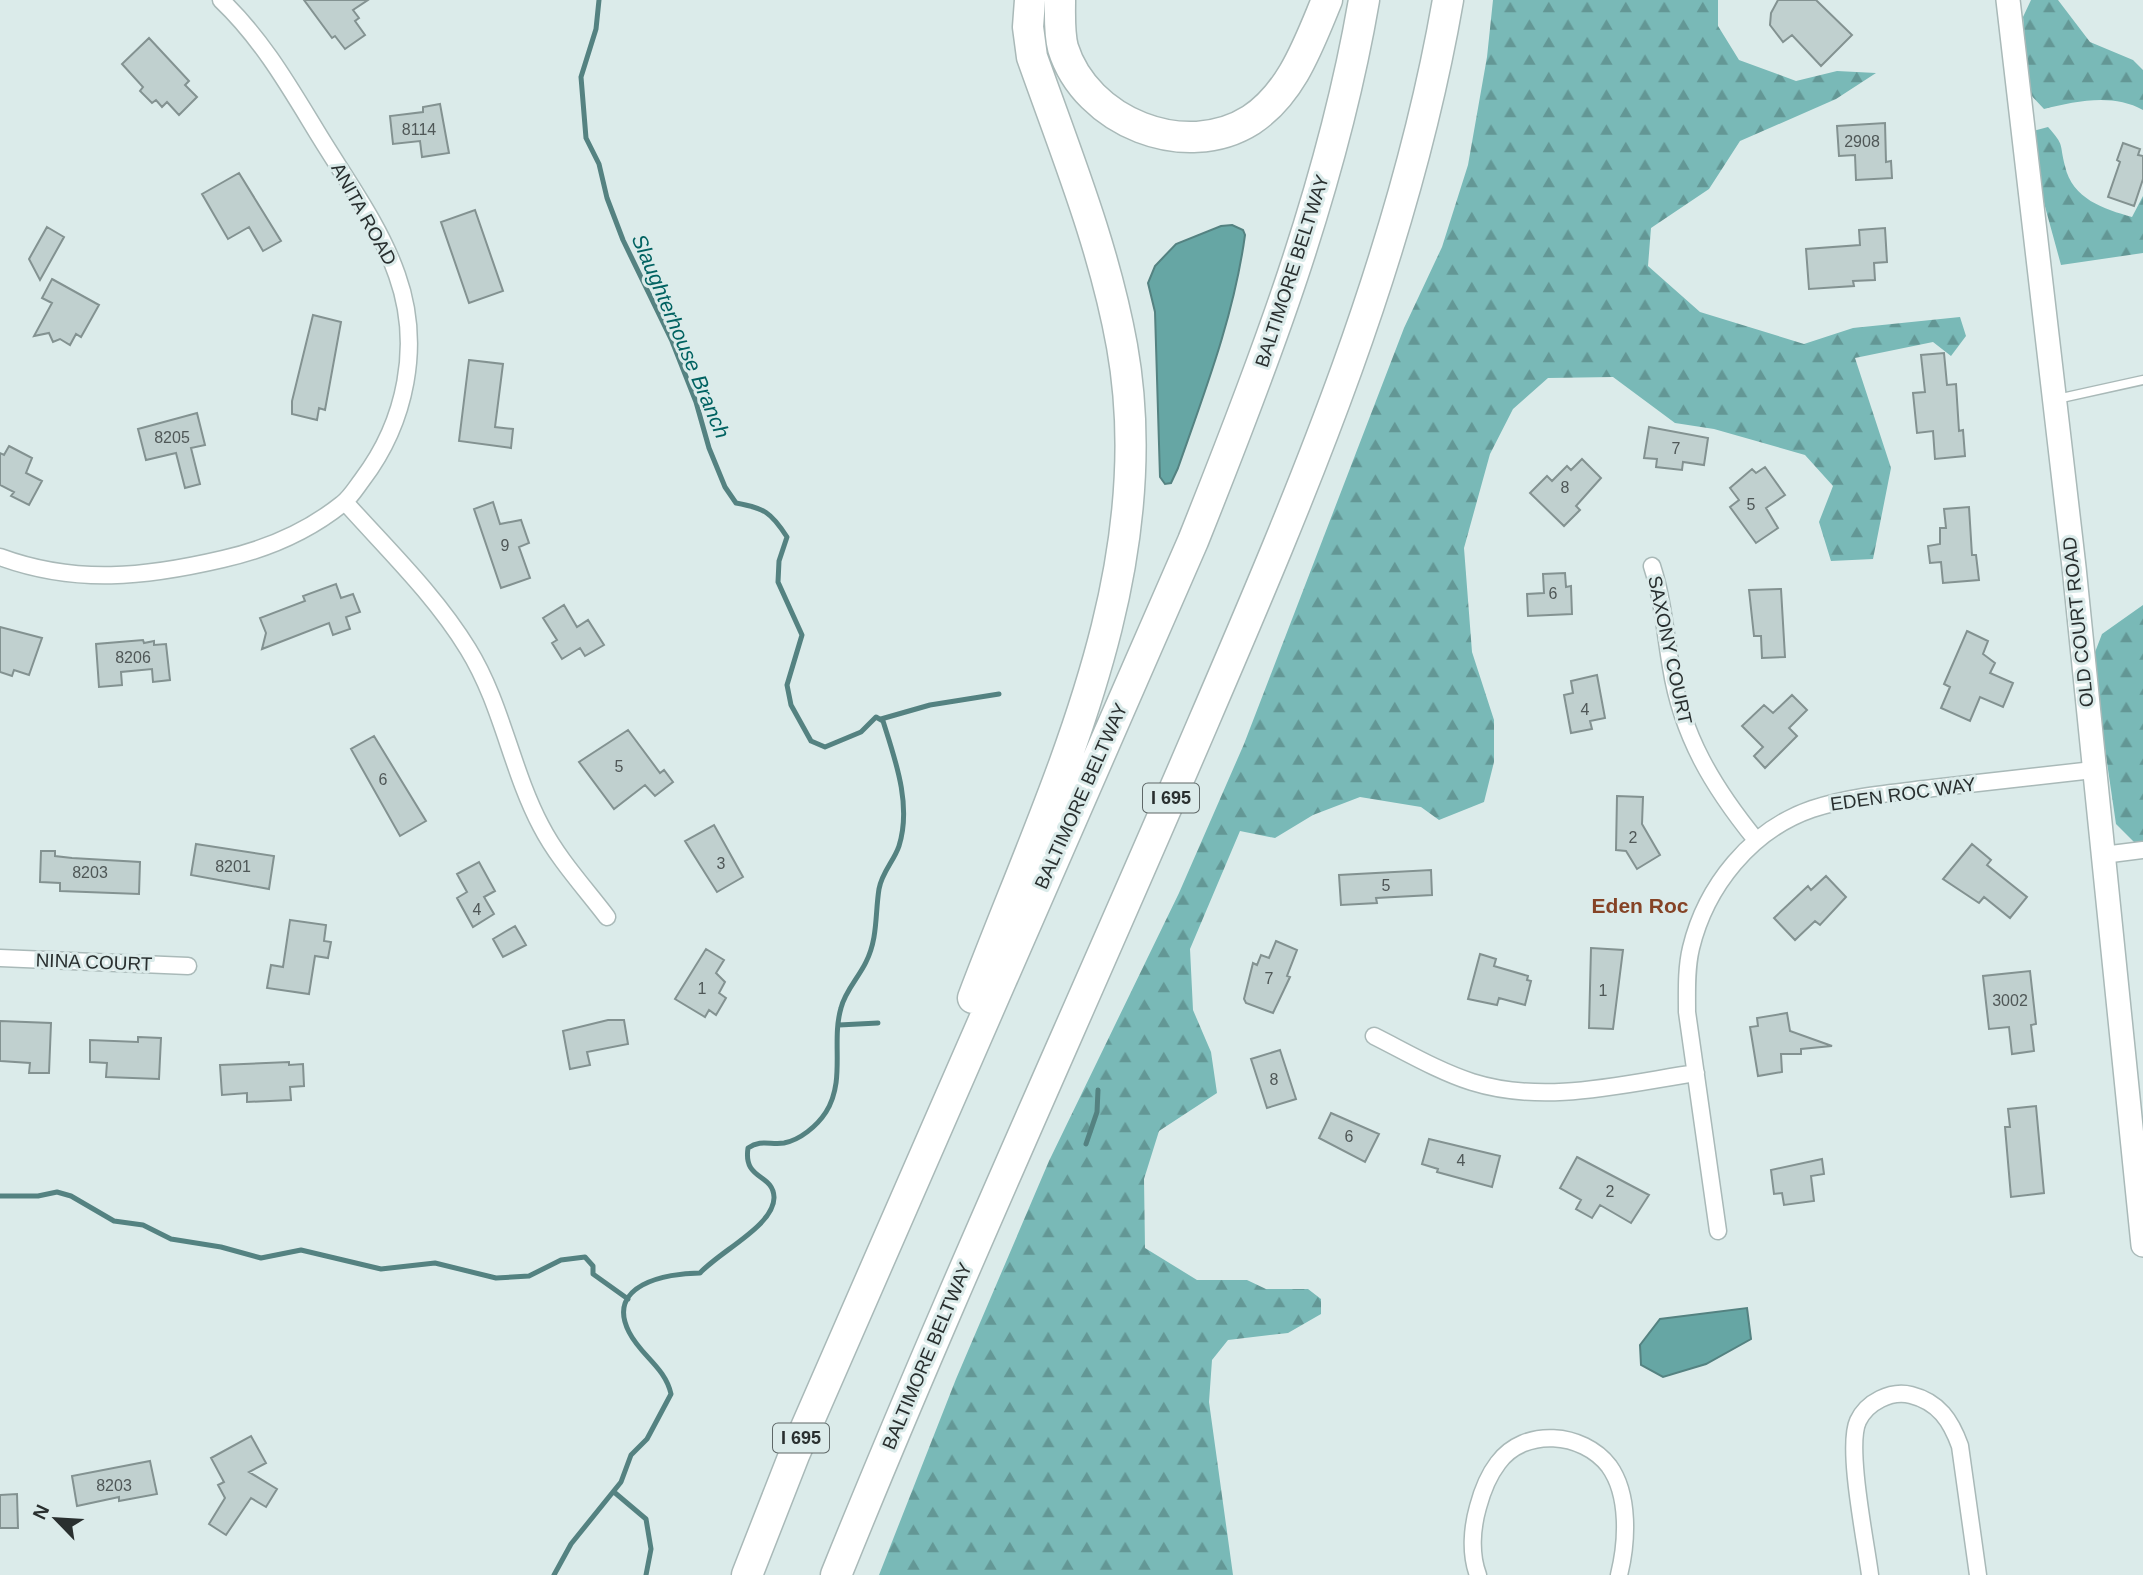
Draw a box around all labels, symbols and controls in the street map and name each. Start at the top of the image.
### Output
house number: 8114 [402,121,436,138]
house number: 2908 [1844,133,1880,150]
street label: ANITA ROAD [327,159,401,269]
street label: BALTIMORE BELTWAY [1251,172,1333,370]
water label: Slaughterhouse Branch [628,230,734,442]
house number: 8205 [154,429,190,446]
house number: 7 [1672,440,1681,457]
house number: 8 [1561,479,1570,496]
house number: 5 [1747,496,1756,513]
street label: OLD COURT ROAD [2059,536,2097,708]
house number: 9 [501,537,510,554]
street label: SAXONY COURT [1644,574,1696,727]
house number: 6 [1549,585,1558,602]
house number: 8206 [115,649,151,666]
street label: BALTIMORE BELTWAY [1031,700,1132,892]
house number: 4 [1581,701,1590,718]
house number: 5 [615,758,624,775]
house number: 6 [379,771,388,788]
street label: EDEN ROC WAY [1829,773,1977,815]
road number: I 695 [1143,784,1199,812]
house number: 2 [1629,829,1638,846]
house number: 3 [717,855,726,872]
house number: 8201 [215,858,251,875]
house number: 8203 [72,864,108,881]
house number: 5 [1382,877,1391,894]
district label: Eden Roc [1592,894,1689,917]
house number: 4 [473,901,482,918]
street label: NINA COURT [35,949,153,975]
house number: 7 [1265,970,1274,987]
house number: 1 [698,980,707,997]
house number: 1 [1599,982,1608,999]
house number: 3002 [1992,992,2028,1009]
house number: 8 [1270,1071,1279,1088]
house number: 6 [1345,1128,1354,1145]
house number: 4 [1457,1152,1466,1169]
house number: 2 [1606,1183,1615,1200]
street label: BALTIMORE BELTWAY [878,1259,976,1453]
road number: I 695 [773,1423,829,1452]
house number: 8203 [96,1477,132,1494]
north arrow [21,1484,91,1554]
text: N [29,1501,53,1523]

